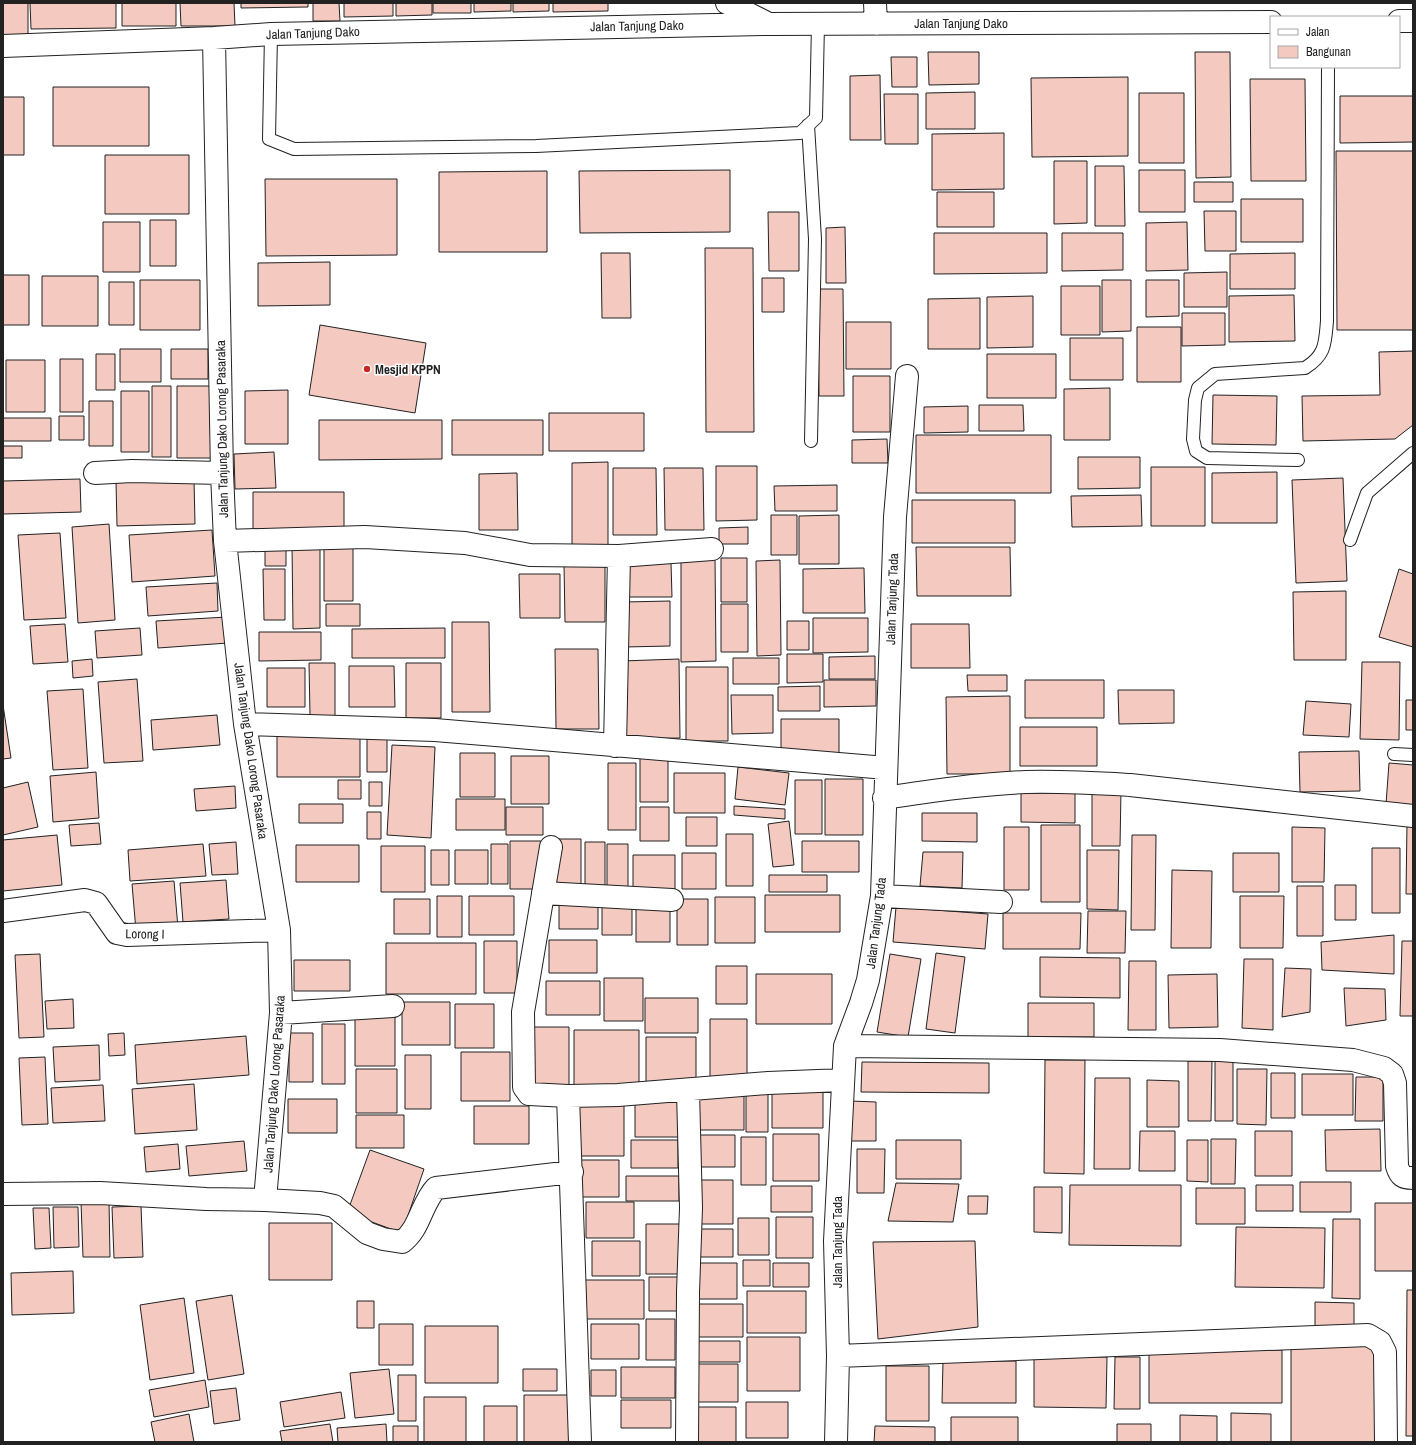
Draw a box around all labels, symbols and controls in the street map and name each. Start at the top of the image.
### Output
street label: Jalan Tanjung Dako [914,15,1008,32]
legend [1270,16,1400,68]
street label: Jalan Tanjung Dako [590,17,684,35]
street label: Jalan Tanjung Dako [266,23,360,43]
text: Jalan [1306,24,1330,40]
text: Bangunan [1306,44,1351,60]
street label: Jalan Tanjung Dako Lorong Pasaraka [212,340,232,518]
place label: Mesjid KPPN [375,361,441,378]
marker: Mesjid KPPN [362,364,372,374]
street label: Jalan Tanjung Tada [882,553,902,645]
street label: Jalan Tanjung Dako Lorong Pasaraka [230,662,272,840]
street label: Jalan Tanjung Tada [862,876,890,970]
street label: Lorong I [125,925,165,943]
street label: Jalan Tanjung Dako Lorong Pasaraka [259,995,289,1173]
street label: Jalan Tanjung Tada [829,1196,846,1288]

